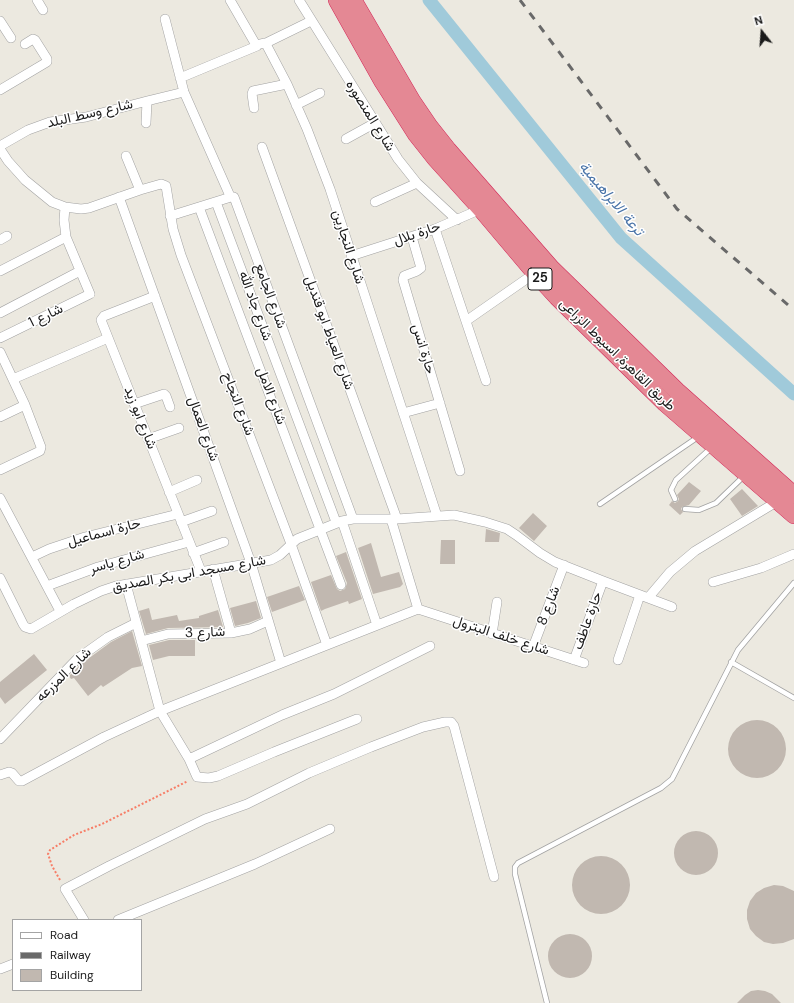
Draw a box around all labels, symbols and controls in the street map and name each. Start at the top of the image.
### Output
north arrow [742,12,782,52]
text: N [753,13,764,28]
street label: شارع المنصوره [342,77,398,155]
street label: شارع وسط البلد [45,96,135,132]
water label: ترعة الابراهيمية [575,158,647,240]
street label: شارع النجارين [328,208,368,286]
street label: حارة بلال [391,218,443,250]
street label: شارع الجامع [250,261,290,331]
road number: 25 [528,268,552,290]
street label: شارع جاد الله [235,269,275,343]
street label: شارع العياط ابو قنديل [301,274,357,392]
street label: طريق القاهرة, اسيوط الزراعى [556,295,678,415]
street label: شارع 1 [26,301,66,331]
street label: حارة انس [407,322,439,376]
street label: شارع الامل [252,365,290,427]
street label: شارع النجاح [218,370,258,438]
street label: شارع ابو زيد [120,384,160,452]
street label: شارع العمال [184,394,222,464]
street label: حارة اسماعيل [66,515,142,551]
street label: شارع ياسر [88,546,146,578]
street label: شارع مسجد ابى بكر الصديق [111,552,267,596]
street label: شارع 8 [534,584,564,628]
street label: حارة عاطف [570,590,606,652]
street label: شارع خلف البترول [451,613,551,659]
street label: شارع 3 [185,624,225,642]
street label: شارع المزرعه [33,644,95,706]
legend [12,919,142,991]
text: Road [50,927,78,943]
text: Railway [50,947,91,963]
text: Building [50,967,94,983]

